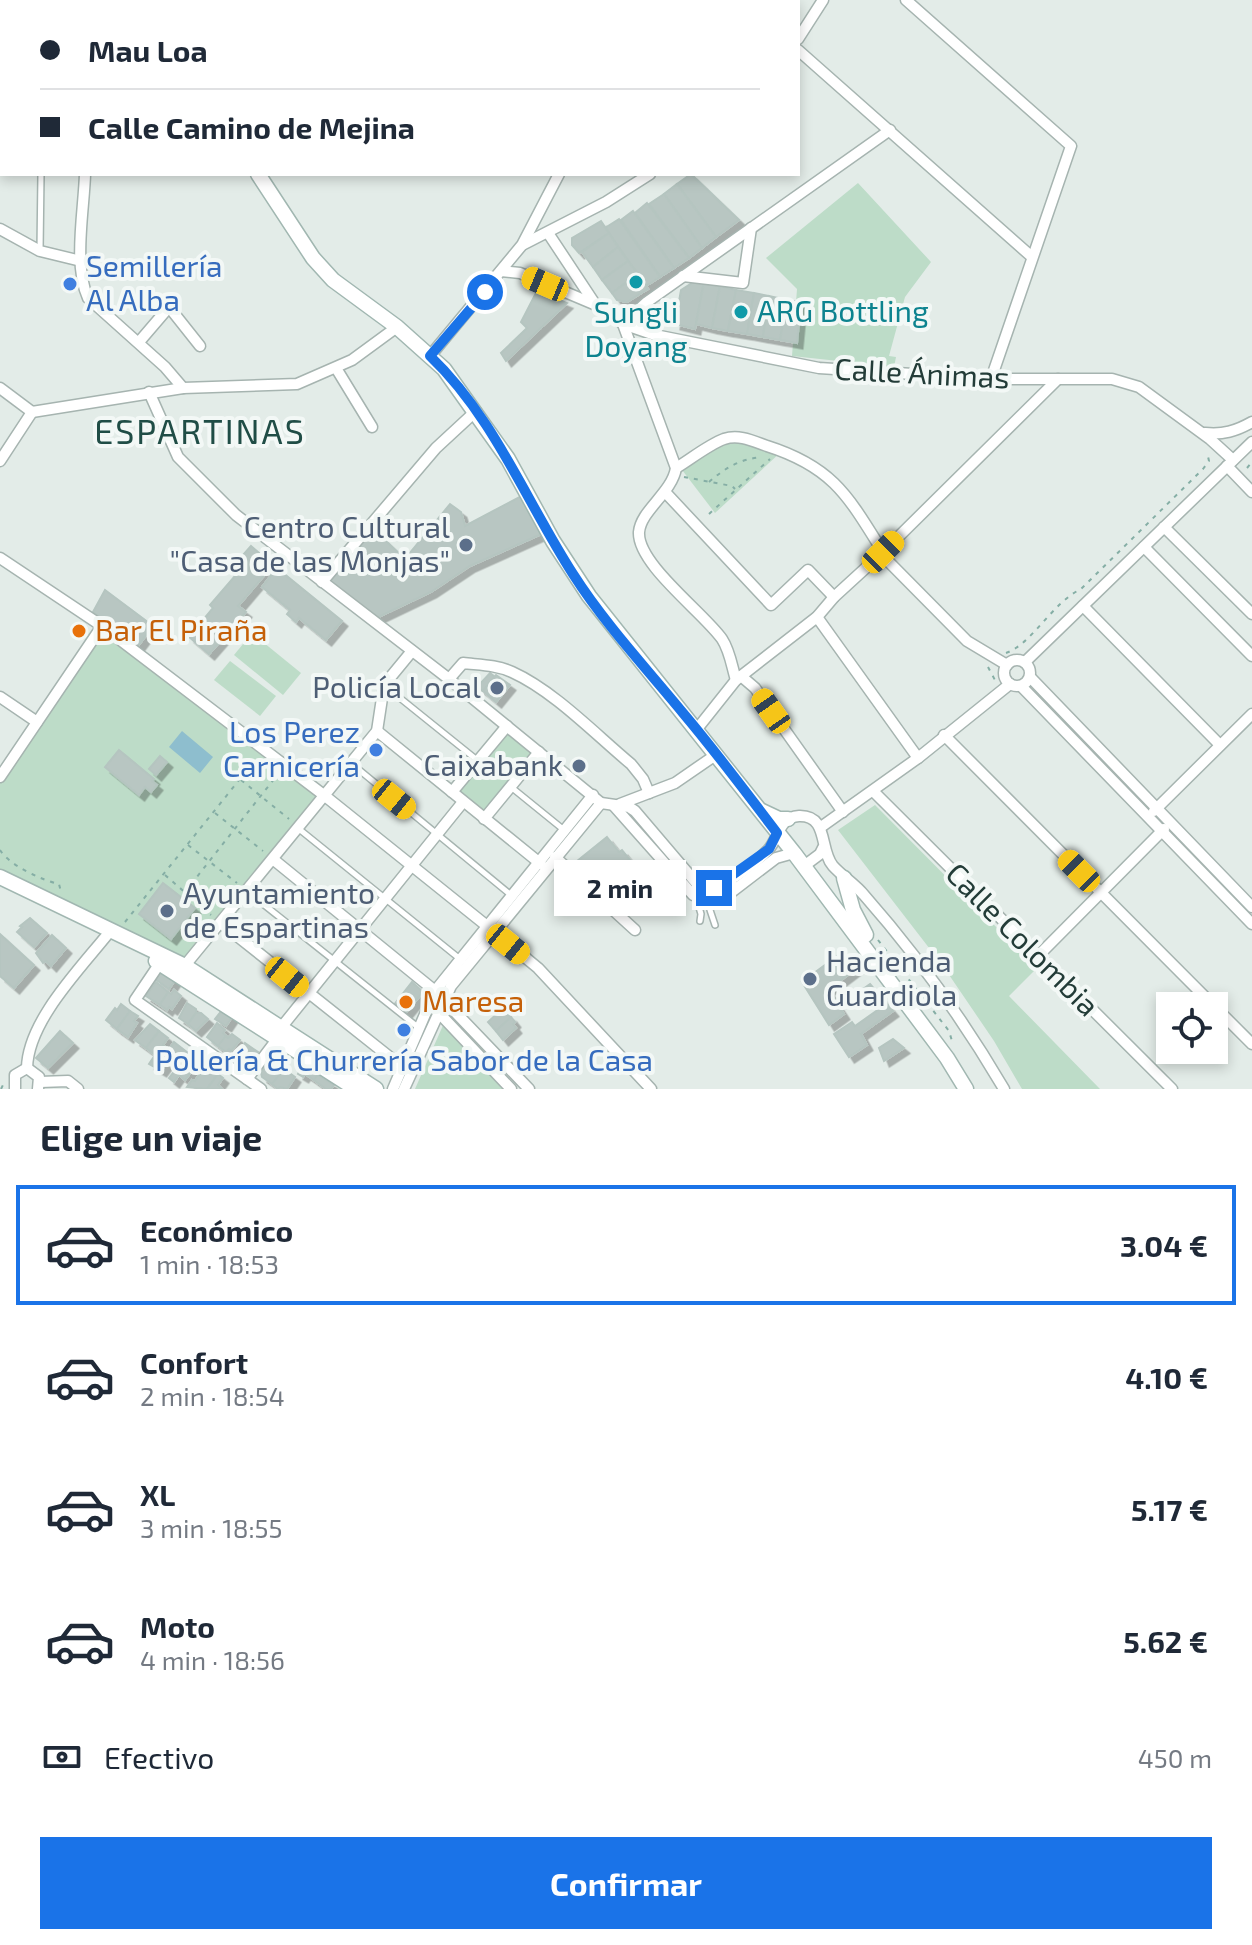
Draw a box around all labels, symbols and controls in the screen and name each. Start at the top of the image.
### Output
text: Mau Loa [88,32,208,68]
text: Calle Camino de Mejina [88,109,415,145]
place label: Semillería Al Alba [86,247,223,317]
car [518,264,572,304]
marker: Sungli Doyang [627,273,645,291]
route start [467,274,503,310]
marker: Semillería Al Alba [61,275,79,293]
place label: ARG Bottling [757,292,929,328]
place label: Sungli Doyang [584,293,688,363]
marker: ARG Bottling [732,303,750,321]
street label: Calle Ánimas [834,349,1010,395]
district label: ESPARTINAS [94,410,306,451]
place label: Centro Cultural "Casa de las Monjas" [170,508,450,578]
car [858,527,908,577]
marker: Centro Cultural "Casa de las Monjas" [457,536,475,554]
place label: Bar El Piraña [95,611,267,647]
marker: Bar El Piraña [70,622,88,640]
place label: Policía Local [312,668,481,704]
marker: Policía Local [488,679,506,697]
car [747,684,795,738]
place label: Los Perez Carnicería [223,713,360,783]
marker: Los Perez Carnicería [367,741,385,759]
place label: Caixabank [423,746,563,782]
marker: Caixabank [570,757,588,775]
car [368,775,420,823]
car [1054,846,1104,896]
street label: Calle Colombia [939,855,1107,1023]
callout: 2 min [554,860,686,916]
route end [696,870,732,906]
text: 2 min [587,872,653,903]
place label: Ayuntamiento de Espartinas [183,874,375,944]
marker: Ayuntamiento de Espartinas [158,902,176,920]
car [482,920,534,968]
place label: Hacienda Guardiola [826,942,957,1012]
car [261,953,313,1001]
marker: Hacienda Guardiola [801,970,819,988]
place label: Maresa [422,982,524,1018]
map controls [1156,992,1228,1064]
button: locate [1156,992,1228,1064]
marker: Maresa [397,993,415,1011]
marker: Pollería & Churrería Sabor de la Casa [395,1021,413,1039]
place label: Pollería & Churrería Sabor de la Casa [155,1041,653,1077]
text: Elige un viaje [40,1115,262,1158]
icon: car [44,1209,116,1281]
text: Económico [140,1212,293,1248]
text: 3.04 € [1120,1227,1208,1263]
text: 1 min · 18:53 [140,1248,279,1279]
icon: car [44,1341,116,1413]
text: Confort [140,1344,248,1380]
text: 4.10 € [1125,1359,1208,1395]
text: 2 min · 18:54 [140,1380,285,1411]
icon: car [44,1473,116,1545]
text: XL [140,1476,175,1512]
text: 5.17 € [1131,1491,1208,1527]
text: 3 min · 18:55 [140,1512,282,1543]
icon: car [44,1605,116,1677]
text: Moto [140,1608,215,1644]
text: 5.62 € [1123,1623,1208,1659]
text: 4 min · 18:56 [140,1644,285,1675]
icon: cash [40,1735,84,1779]
text: Efectivo [104,1739,214,1775]
text: 450 m [1138,1742,1212,1773]
button: Confirmar [40,1837,1212,1929]

